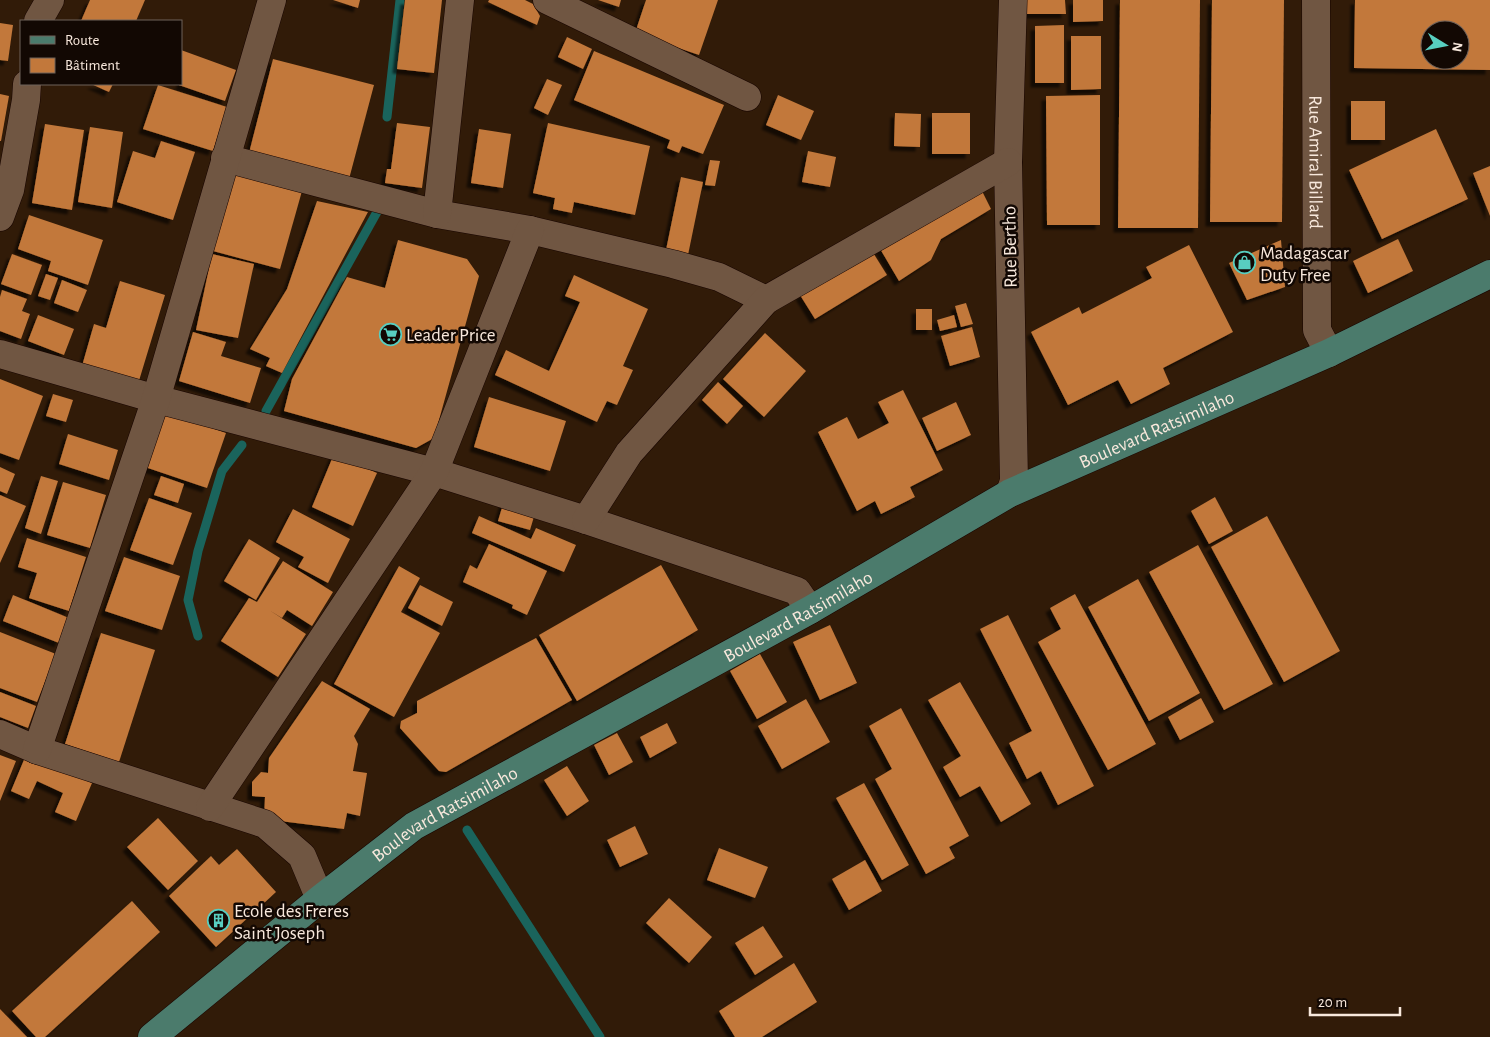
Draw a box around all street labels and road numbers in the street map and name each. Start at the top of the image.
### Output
street label: Rue Amiral Billard [1305,95,1325,229]
street label: Rue Bertho [1000,206,1021,288]
street label: Boulevard Ratsimilaho [1077,388,1237,472]
street label: Boulevard Ratsimilaho [721,568,876,666]
street label: Boulevard Ratsimilaho [369,763,521,866]

